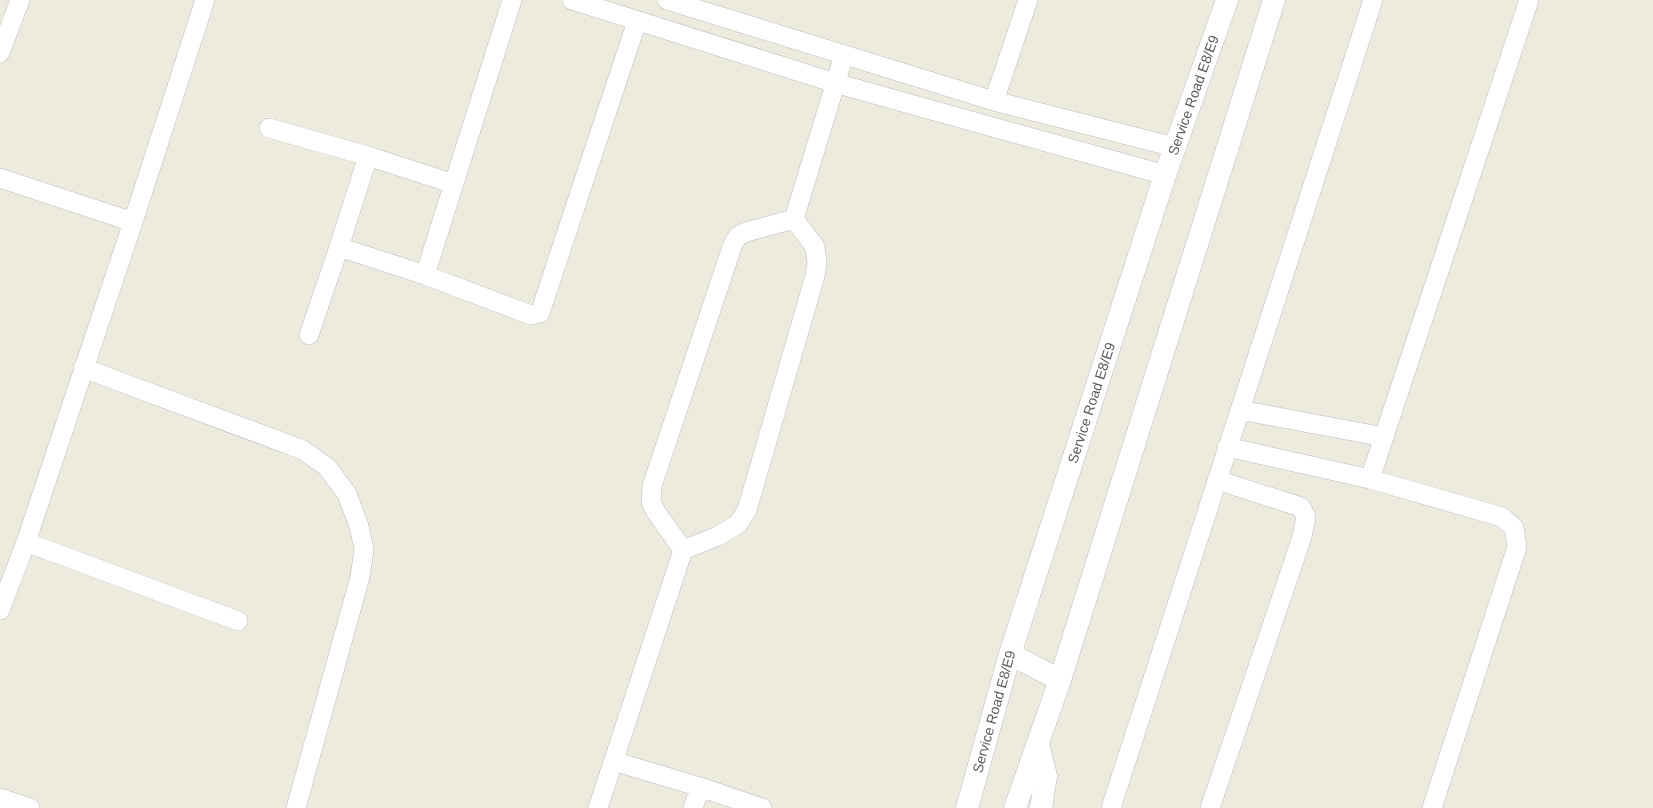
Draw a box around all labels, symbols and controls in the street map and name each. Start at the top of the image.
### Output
street label: Service Road E8/E9 [1165,33,1222,157]
street label: Service Road E8/E9 [1064,340,1118,465]
street label: Service Road E8/E9 [969,649,1019,775]

